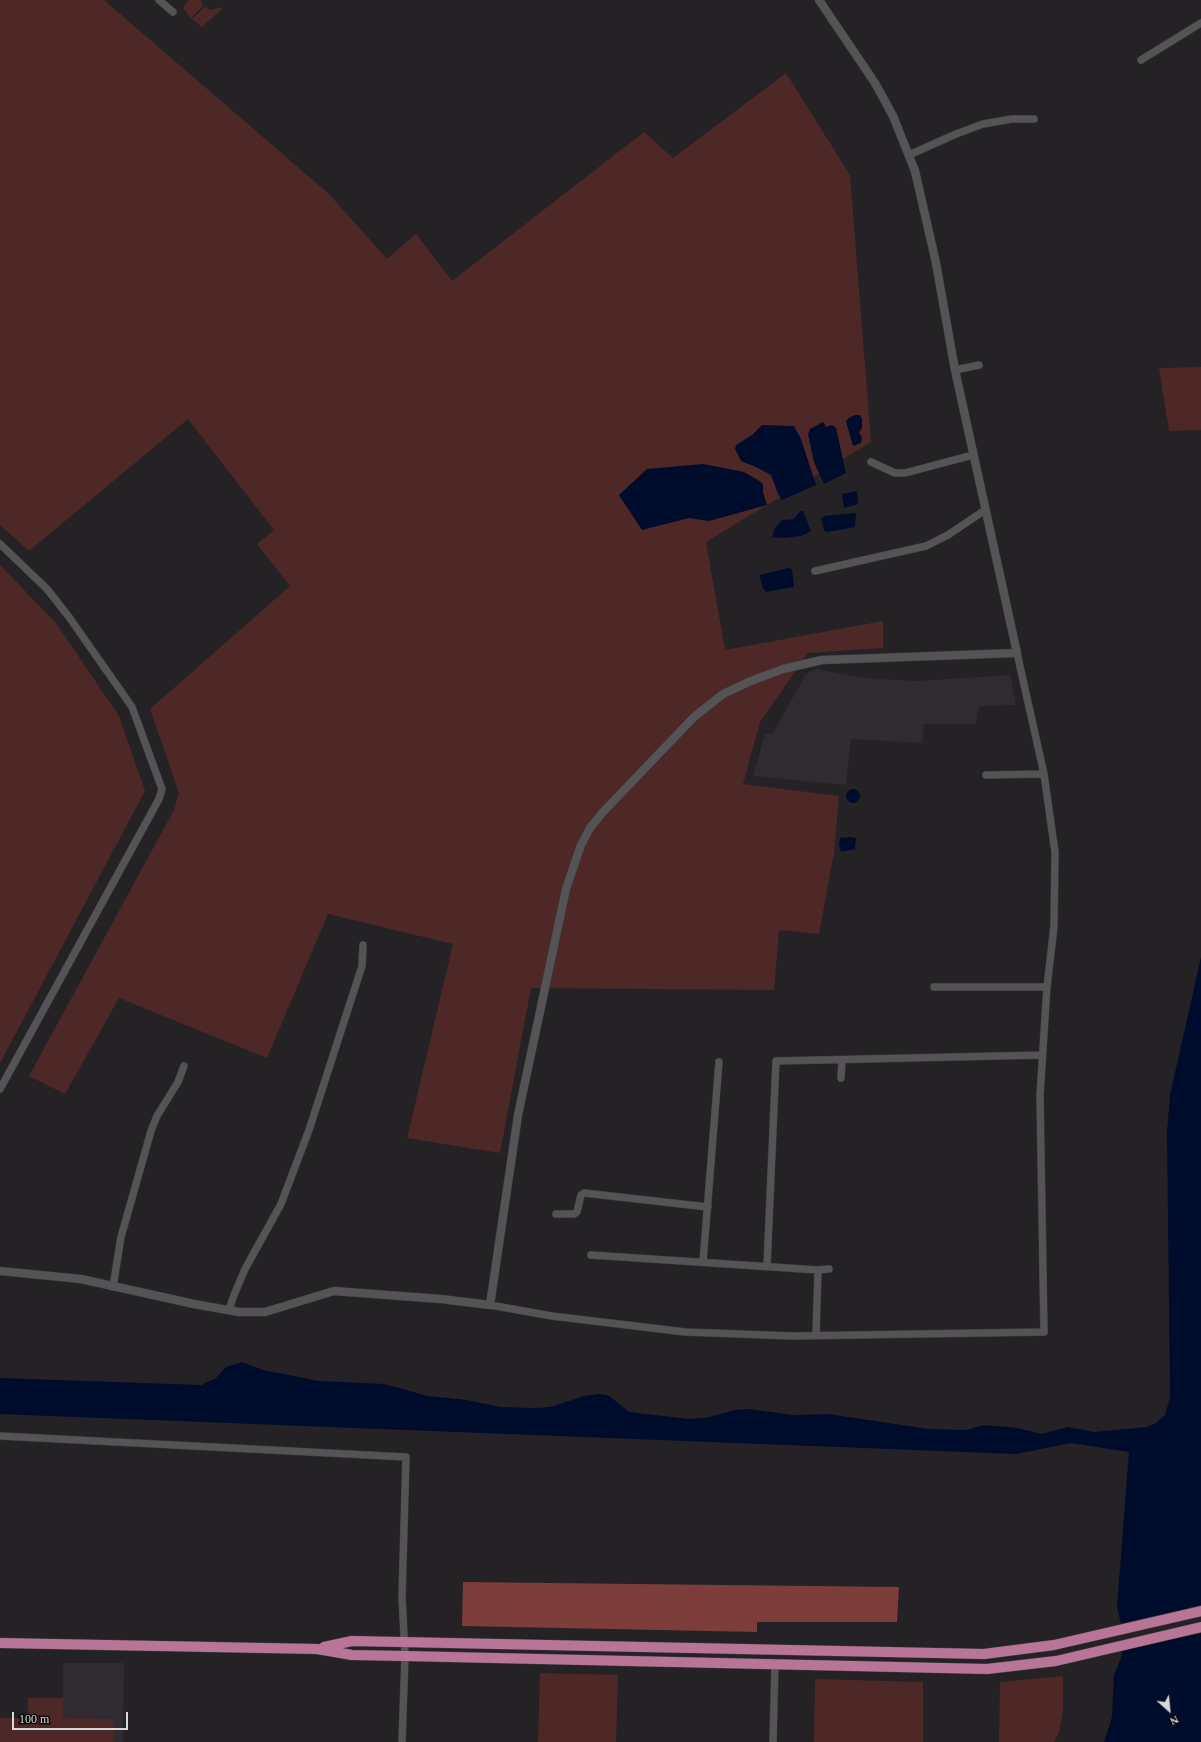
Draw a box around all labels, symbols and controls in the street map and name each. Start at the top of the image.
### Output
north arrow [1149,1690,1189,1730]
scale bar [14,1704,130,1730]
text: 100 m [19,1712,49,1726]
text: N [1168,1714,1181,1728]

